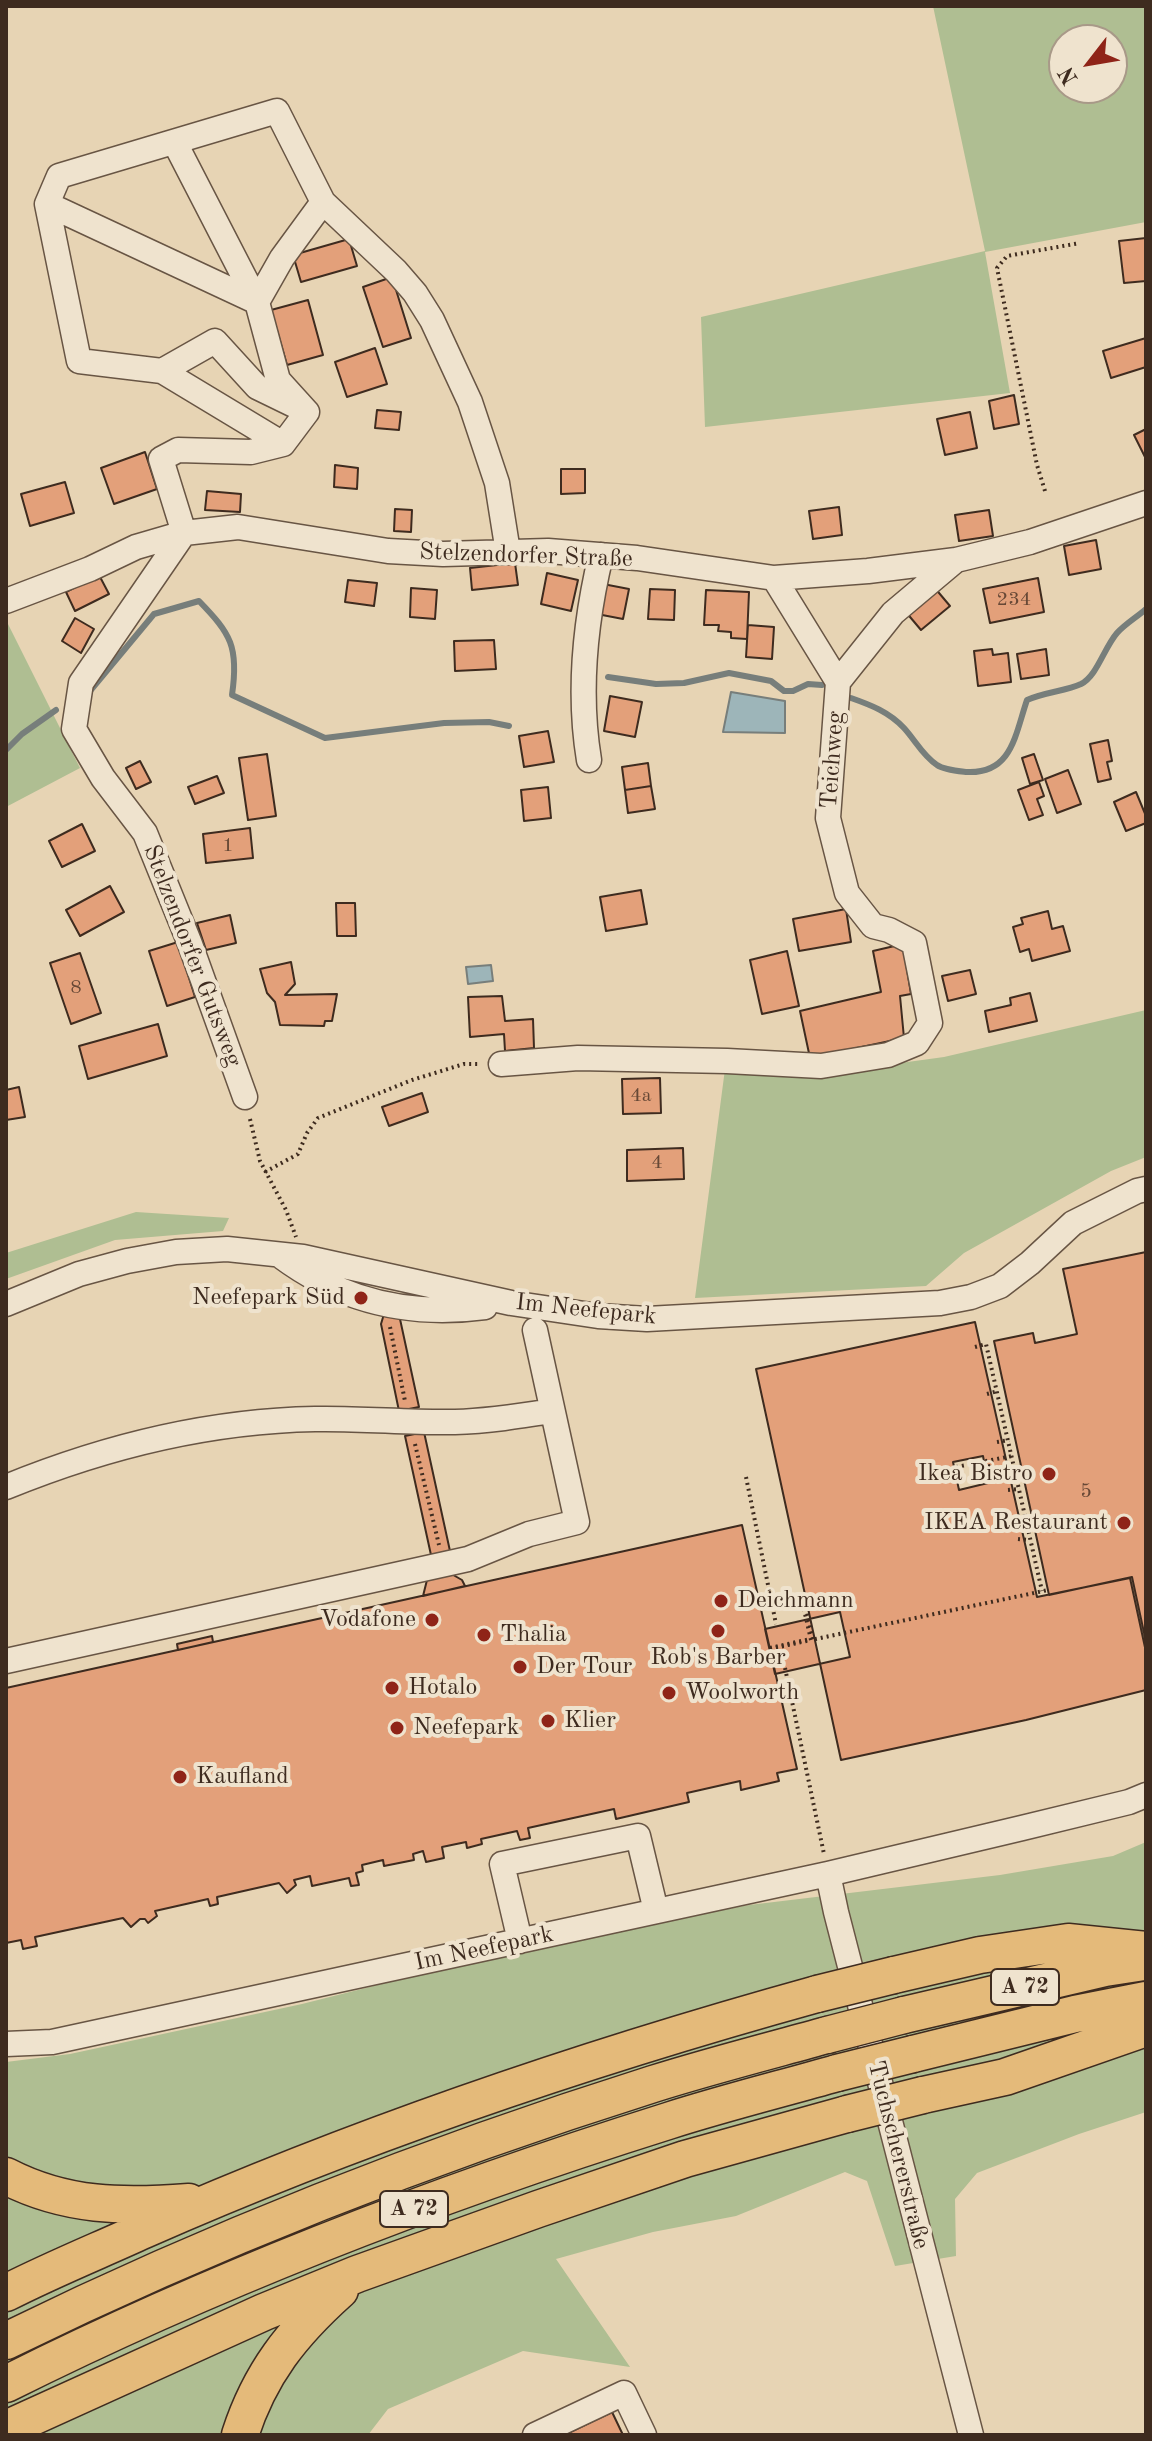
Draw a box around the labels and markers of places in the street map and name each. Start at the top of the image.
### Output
place label: Neefepark Süd [192,1284,345,1312]
marker: Neefepark Süd [352,1289,370,1307]
place label: Ikea Bistro [918,1460,1033,1488]
marker: Ikea Bistro [1040,1465,1058,1483]
place label: IKEA Restaurant [924,1509,1108,1537]
marker: IKEA Restaurant [1115,1514,1133,1532]
place label: Deichmann [737,1587,854,1615]
marker: Deichmann [712,1592,730,1610]
place label: Vodafone [320,1606,416,1634]
marker: Vodafone [423,1611,441,1629]
place label: Thalia [500,1621,567,1649]
marker: Rob's Barber [709,1622,727,1640]
marker: Thalia [475,1626,493,1644]
place label: Rob's Barber [650,1644,786,1672]
place label: Der Tour [536,1653,632,1681]
marker: Der Tour [511,1658,529,1676]
place label: Hotalo [408,1674,477,1702]
marker: Hotalo [383,1679,401,1697]
place label: Woolworth [685,1679,799,1707]
marker: Woolworth [660,1684,678,1702]
place label: Klier [564,1707,616,1735]
marker: Klier [539,1712,557,1730]
place label: Neefepark [413,1714,519,1742]
marker: Neefepark [388,1719,406,1737]
place label: Kaufland [196,1763,289,1791]
marker: Kaufland [171,1768,189,1786]

